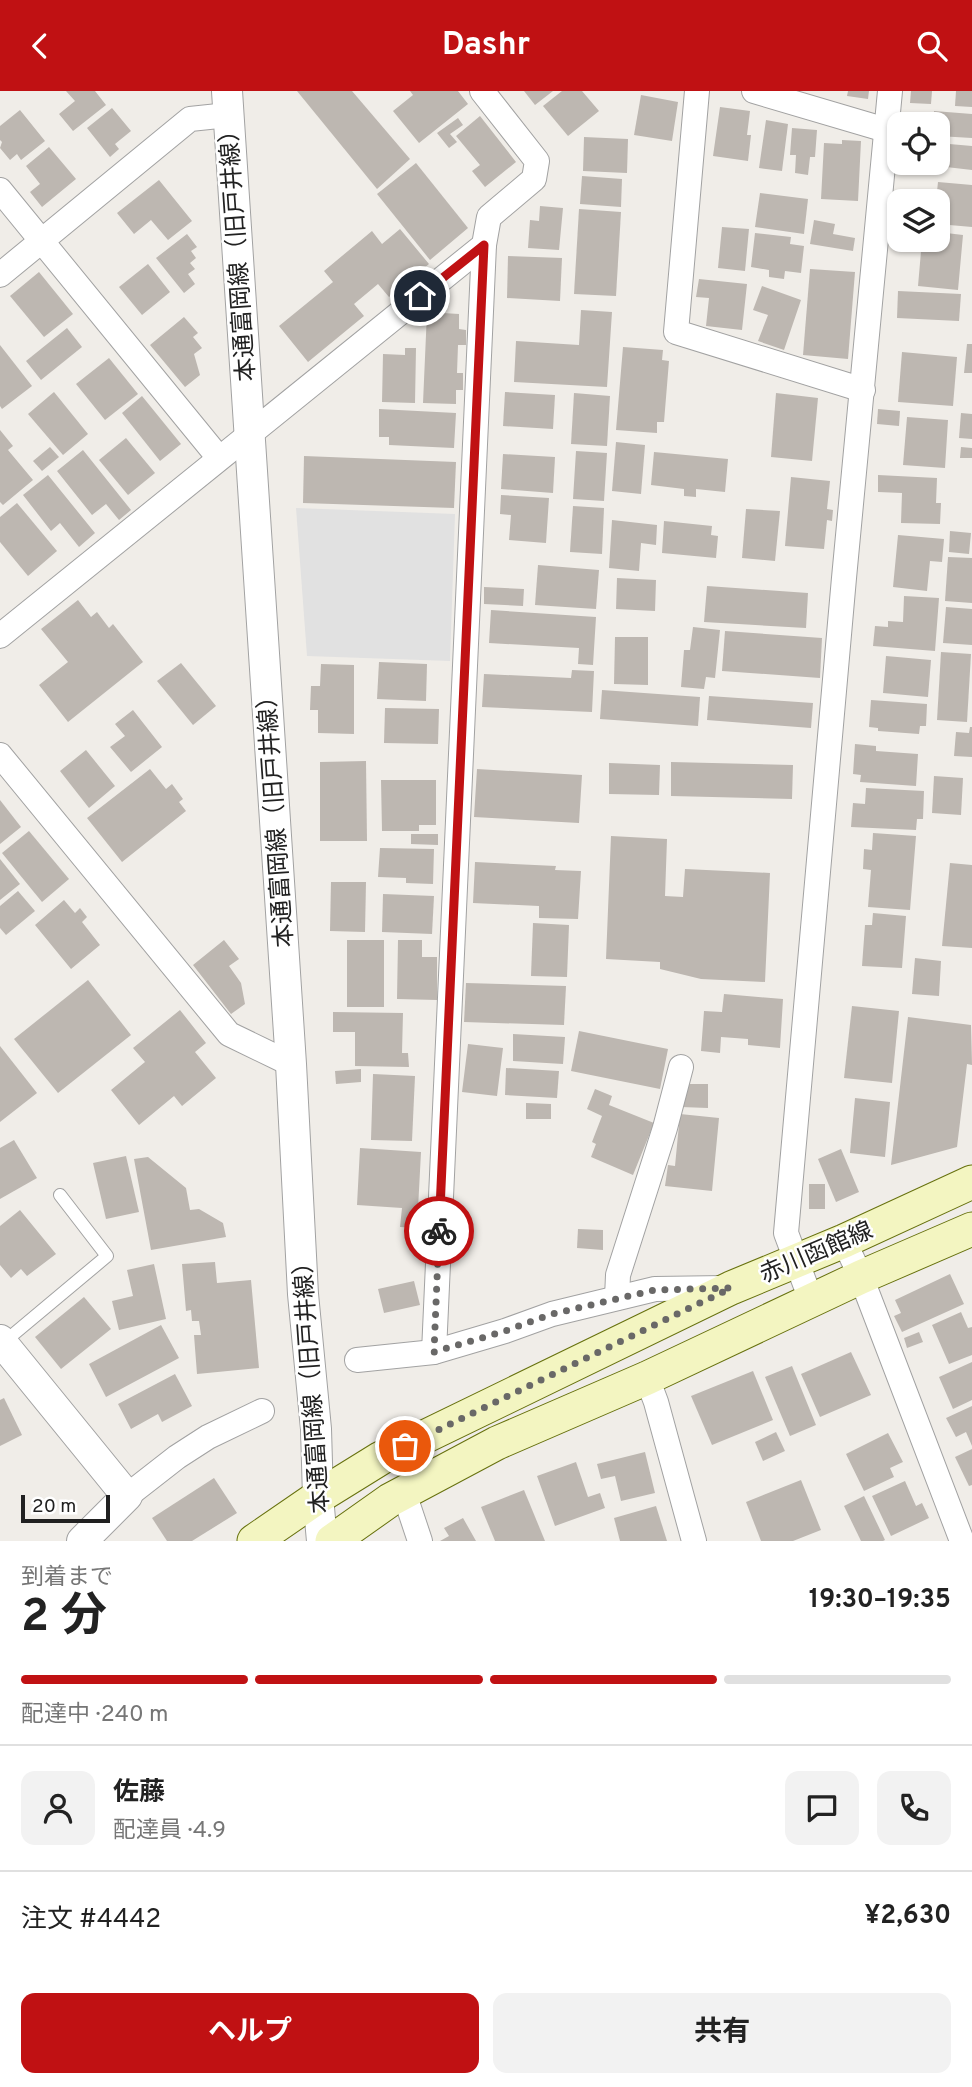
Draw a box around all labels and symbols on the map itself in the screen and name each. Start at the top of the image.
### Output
street label: 本通富岡線（旧戸井線） [215,117,263,383]
pin [390,266,450,326]
street label: 本通富岡線（旧戸井線） [253,683,301,949]
courier [404,1196,474,1266]
street label: 赤川函館線 [756,1217,878,1291]
street label: 本通富岡線（旧戸井線） [289,1249,337,1515]
pin [375,1416,435,1476]
scale bar [21,1492,110,1524]

